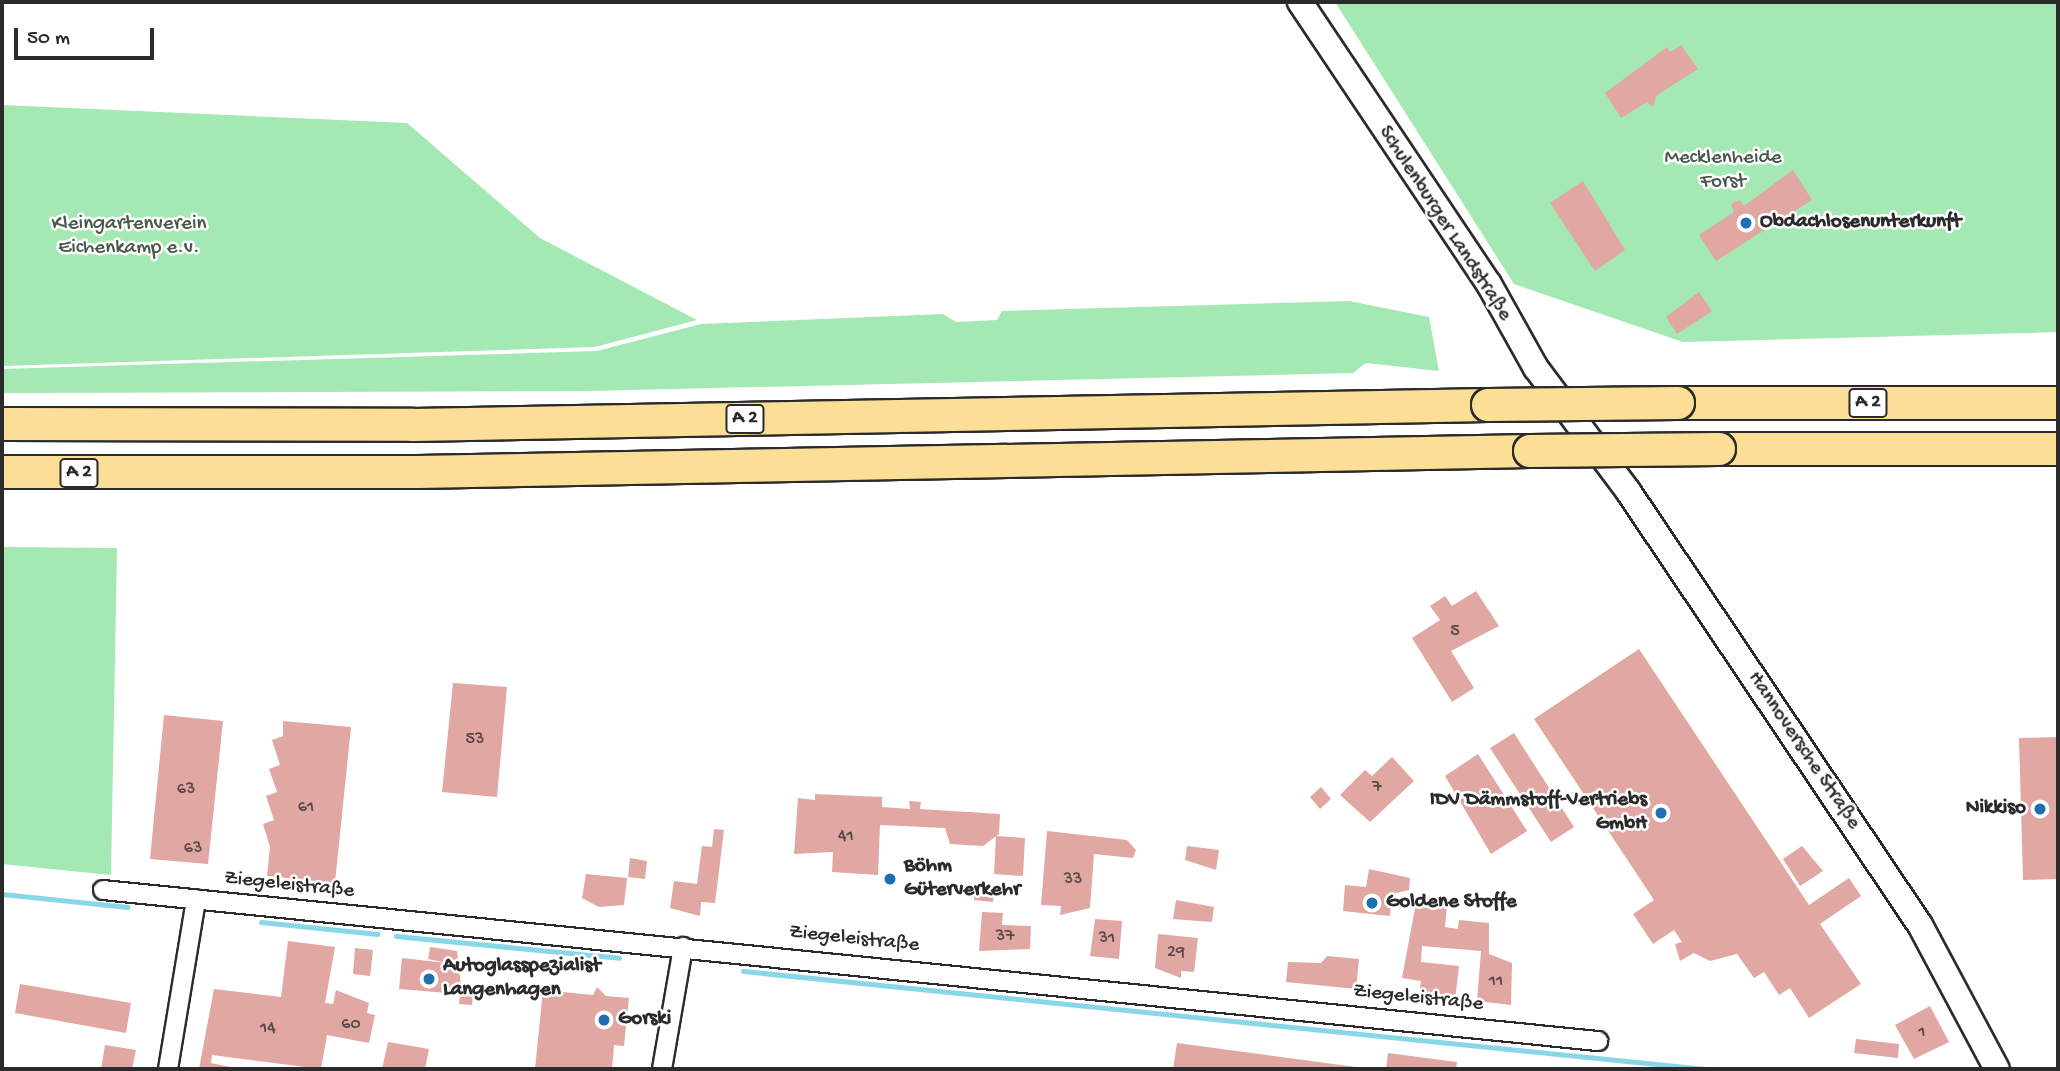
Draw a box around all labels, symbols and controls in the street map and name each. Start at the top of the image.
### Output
scale bar [18,14,158,58]
text: 50 m [27,27,70,52]
street label: Schulenburger Landstraße [1371,122,1517,326]
park label: Mecklenheide Forst [1664,146,1782,196]
place label: Obdachlosenunterkunft [1760,210,1961,236]
park label: Kleingartenverein Eichenkamp e.v. [52,212,206,262]
marker: Obdachlosenunterkunft [1738,215,1754,231]
road number: A 2 [1847,388,1889,418]
road number: A 2 [724,404,766,434]
road number: A 2 [58,458,100,488]
house number: 5 [1450,621,1460,643]
street label: Hannoversche Straße [1741,667,1865,835]
house number: 53 [466,729,484,751]
house number: 7 [1372,777,1382,799]
house number: 63 [177,779,195,801]
place label: IDV Dämmstoff-Vertriebs GmbH [1430,788,1647,838]
place label: Nikkiso [1966,796,2026,822]
house number: 61 [298,797,314,819]
marker: Nikkiso [2032,801,2048,817]
marker: IDV Dämmstoff-Vertriebs GmbH [1653,805,1669,821]
house number: 41 [838,826,854,848]
house number: 63 [184,838,202,860]
place label: Böhm Güterverkehr [904,854,1020,904]
street label: Ziegeleistraße [223,867,355,905]
house number: 33 [1064,869,1082,891]
marker: Böhm Güterverkehr [882,871,898,887]
place label: Goldene Stoffe [1386,890,1517,916]
marker: Goldene Stoffe [1364,895,1380,911]
street label: Ziegeleistraße [788,921,920,959]
house number: 37 [996,926,1014,948]
house number: 31 [1099,928,1115,950]
house number: 29 [1167,942,1185,964]
place label: Autoglasspezialist Langenhagen [443,954,601,1004]
marker: Autoglasspezialist Langenhagen [421,971,437,987]
house number: 11 [1489,971,1503,993]
street label: Ziegeleistraße [1352,980,1484,1018]
place label: Gorski [618,1007,671,1033]
marker: Gorski [596,1012,612,1028]
house number: 60 [341,1014,361,1036]
house number: 14 [260,1018,276,1040]
house number: 1 [1918,1022,1926,1044]

